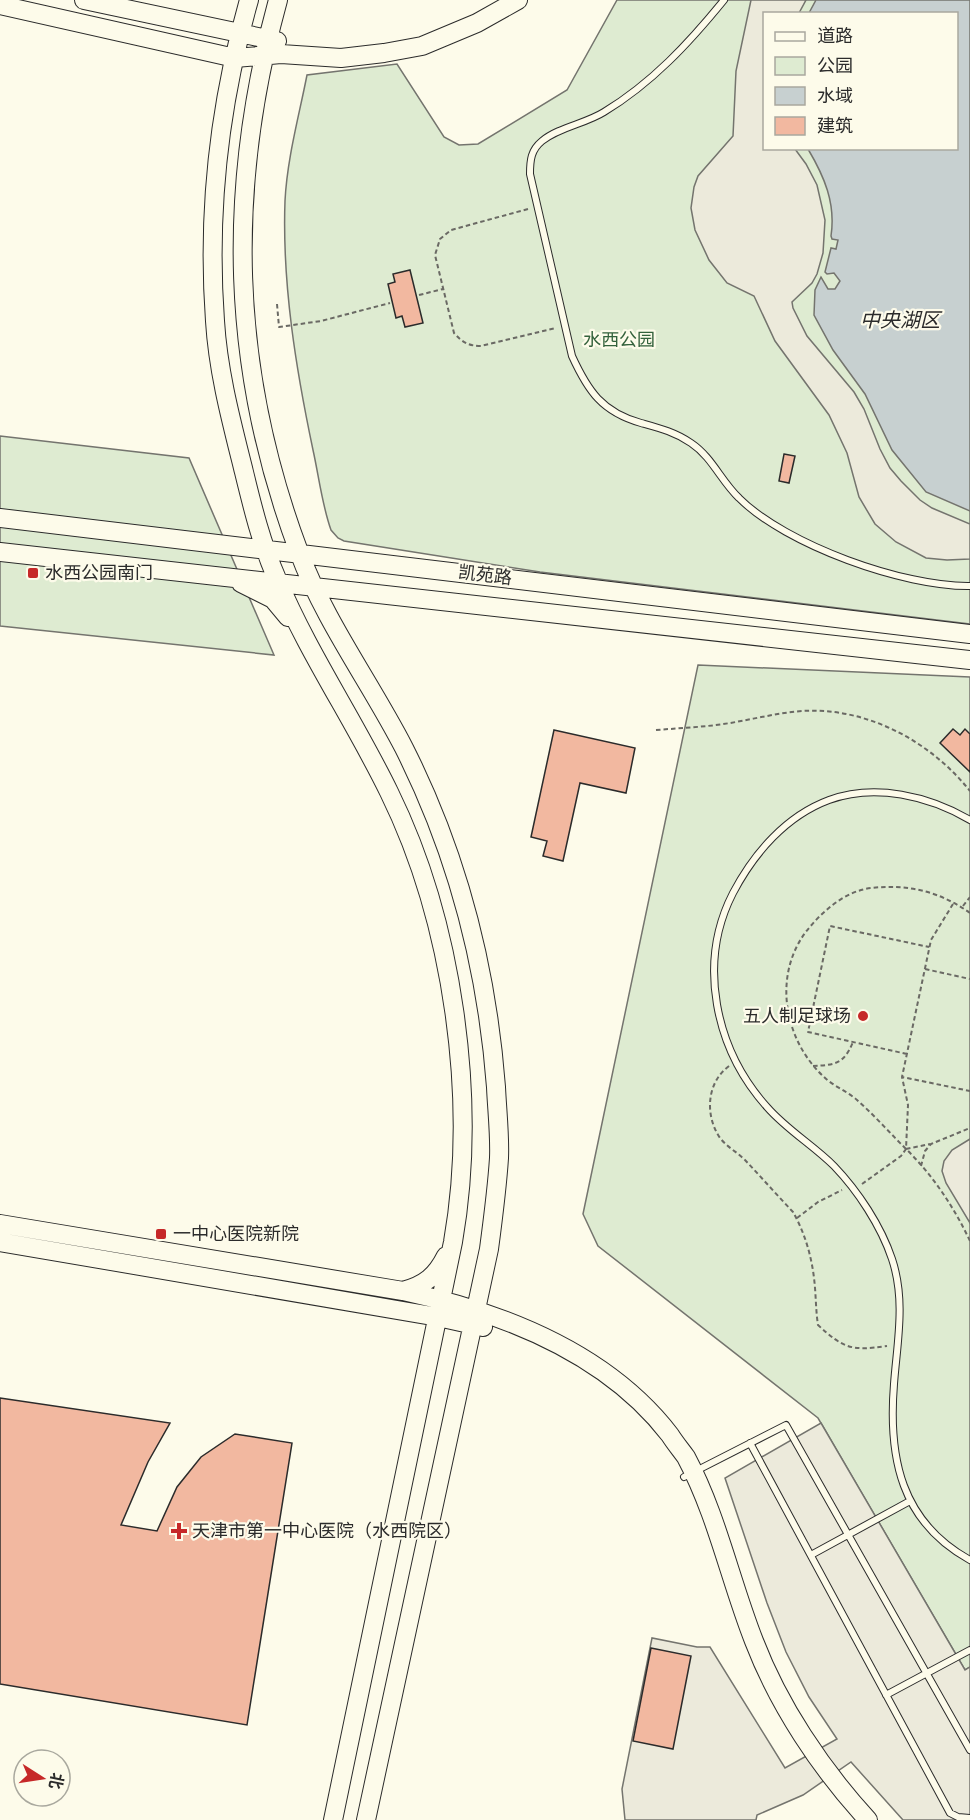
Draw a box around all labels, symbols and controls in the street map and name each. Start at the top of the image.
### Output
legend [763,12,958,150]
text: 道路 [817,25,853,47]
text: 公园 [817,55,853,77]
text: 水域 [817,85,853,107]
text: 建筑 [817,115,853,137]
water label: 中央湖区 [860,308,943,332]
park label: 水西公园 [583,329,655,351]
street label: 凯苑路 [457,561,513,589]
place label: 水西公园南门 [45,562,153,584]
marker: 水西公园南门 [26,566,40,580]
place label: 五人制足球场 [743,1005,851,1027]
marker: 五人制足球场 [856,1009,870,1023]
place label: 一中心医院新院 [173,1223,299,1245]
marker: 一中心医院新院 [154,1227,168,1241]
place label: 天津市第一中心医院（水西院区） [192,1520,462,1542]
marker: 天津市第一中心医院（水西院区） [170,1522,188,1540]
north arrow [12,1748,72,1808]
text: 北 [45,1771,67,1791]

